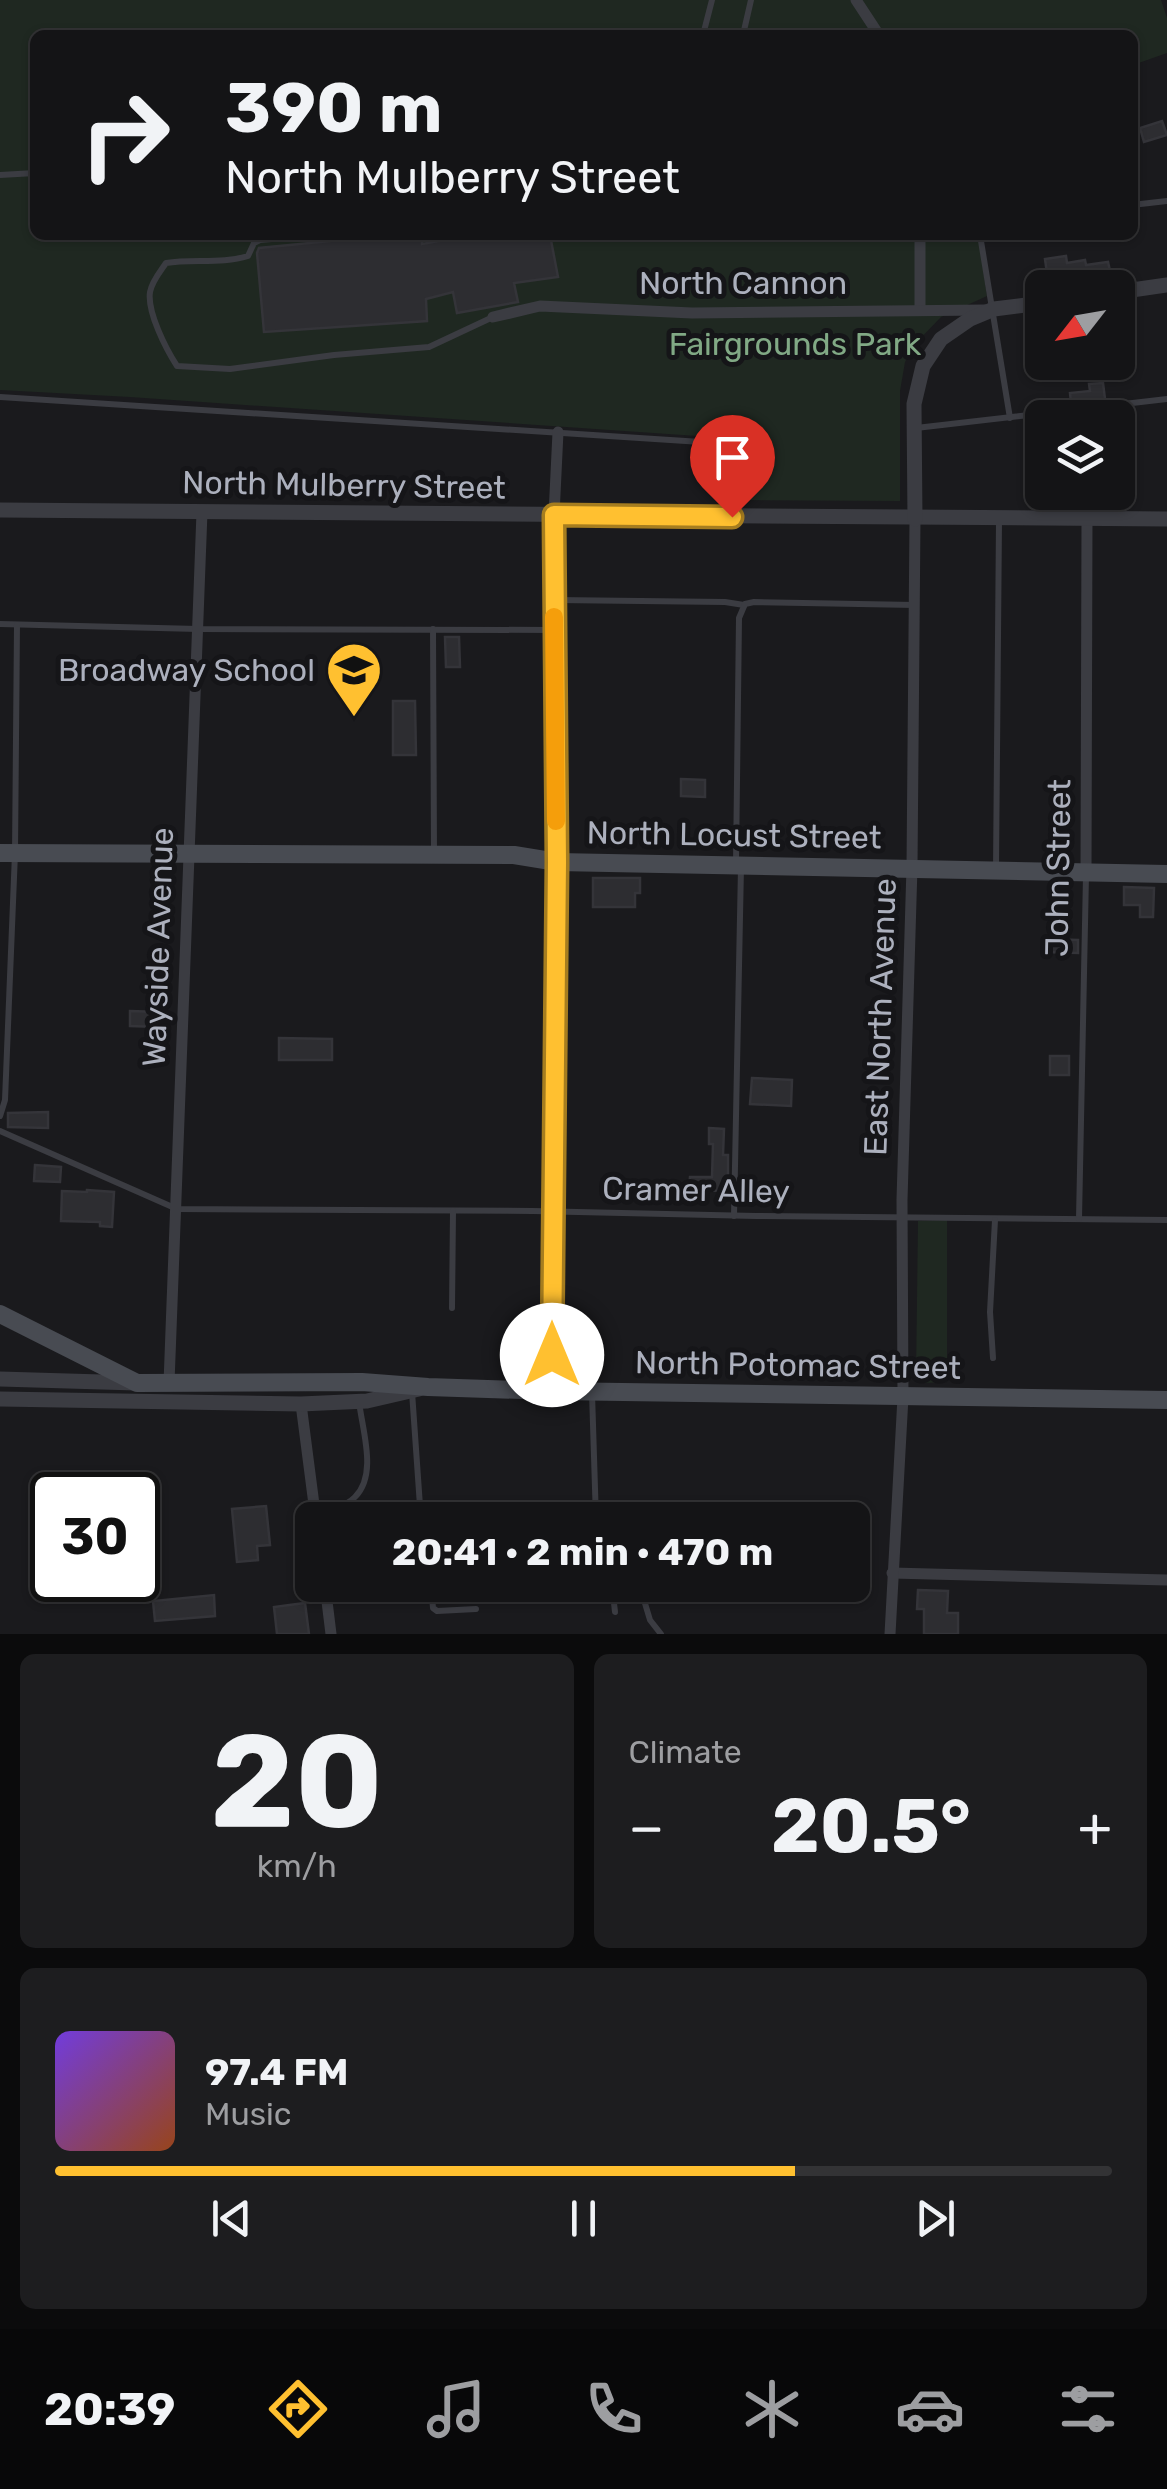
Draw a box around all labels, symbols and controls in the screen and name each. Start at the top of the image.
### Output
text: 390 m [225,67,443,150]
icon: right [60,70,190,200]
text: North Mulberry Street [225,151,680,204]
street label: North Cannon [639,264,847,302]
north arrow [1025,270,1135,380]
map controls [1025,270,1135,510]
park label: Fairgrounds Park [669,325,922,363]
button: layers [1025,400,1135,510]
pin [690,415,775,518]
icon: arrive [705,430,760,485]
street label: North Mulberry Street [182,463,506,507]
school or university icon: Broadway School [324,640,384,719]
place label: Broadway School [58,651,315,689]
street label: John Street [1037,779,1079,957]
street label: North Locust Street [586,813,882,857]
street label: Wayside Avenue [135,827,181,1067]
street label: East North Avenue [856,878,904,1156]
street label: Cramer Alley [602,1169,790,1211]
position arrow [500,1303,604,1407]
street label: North Potomac Street [635,1343,961,1387]
speed limit sign: 30 [30,1472,160,1602]
text: 20:41 · 2 min · 470 m [392,1529,773,1575]
text: 20 [210,1704,383,1859]
text: Climate [629,1733,742,1771]
text: 20.5° [771,1782,971,1871]
text: − [629,1795,664,1860]
text: + [1078,1795,1112,1860]
text: km/h [257,1847,337,1885]
text: 97.4 FM [205,2049,348,2095]
text: Music [205,2095,291,2133]
icon: previous [204,2191,259,2246]
icon: pause [556,2191,611,2246]
icon: next [908,2191,963,2246]
icon: directions [263,2374,333,2444]
icon: music [421,2374,491,2444]
icon: phone [579,2374,649,2444]
icon: climate [737,2374,807,2444]
icon: car [895,2374,965,2444]
icon: filters [1053,2374,1123,2444]
text: 20:39 [44,2383,175,2436]

